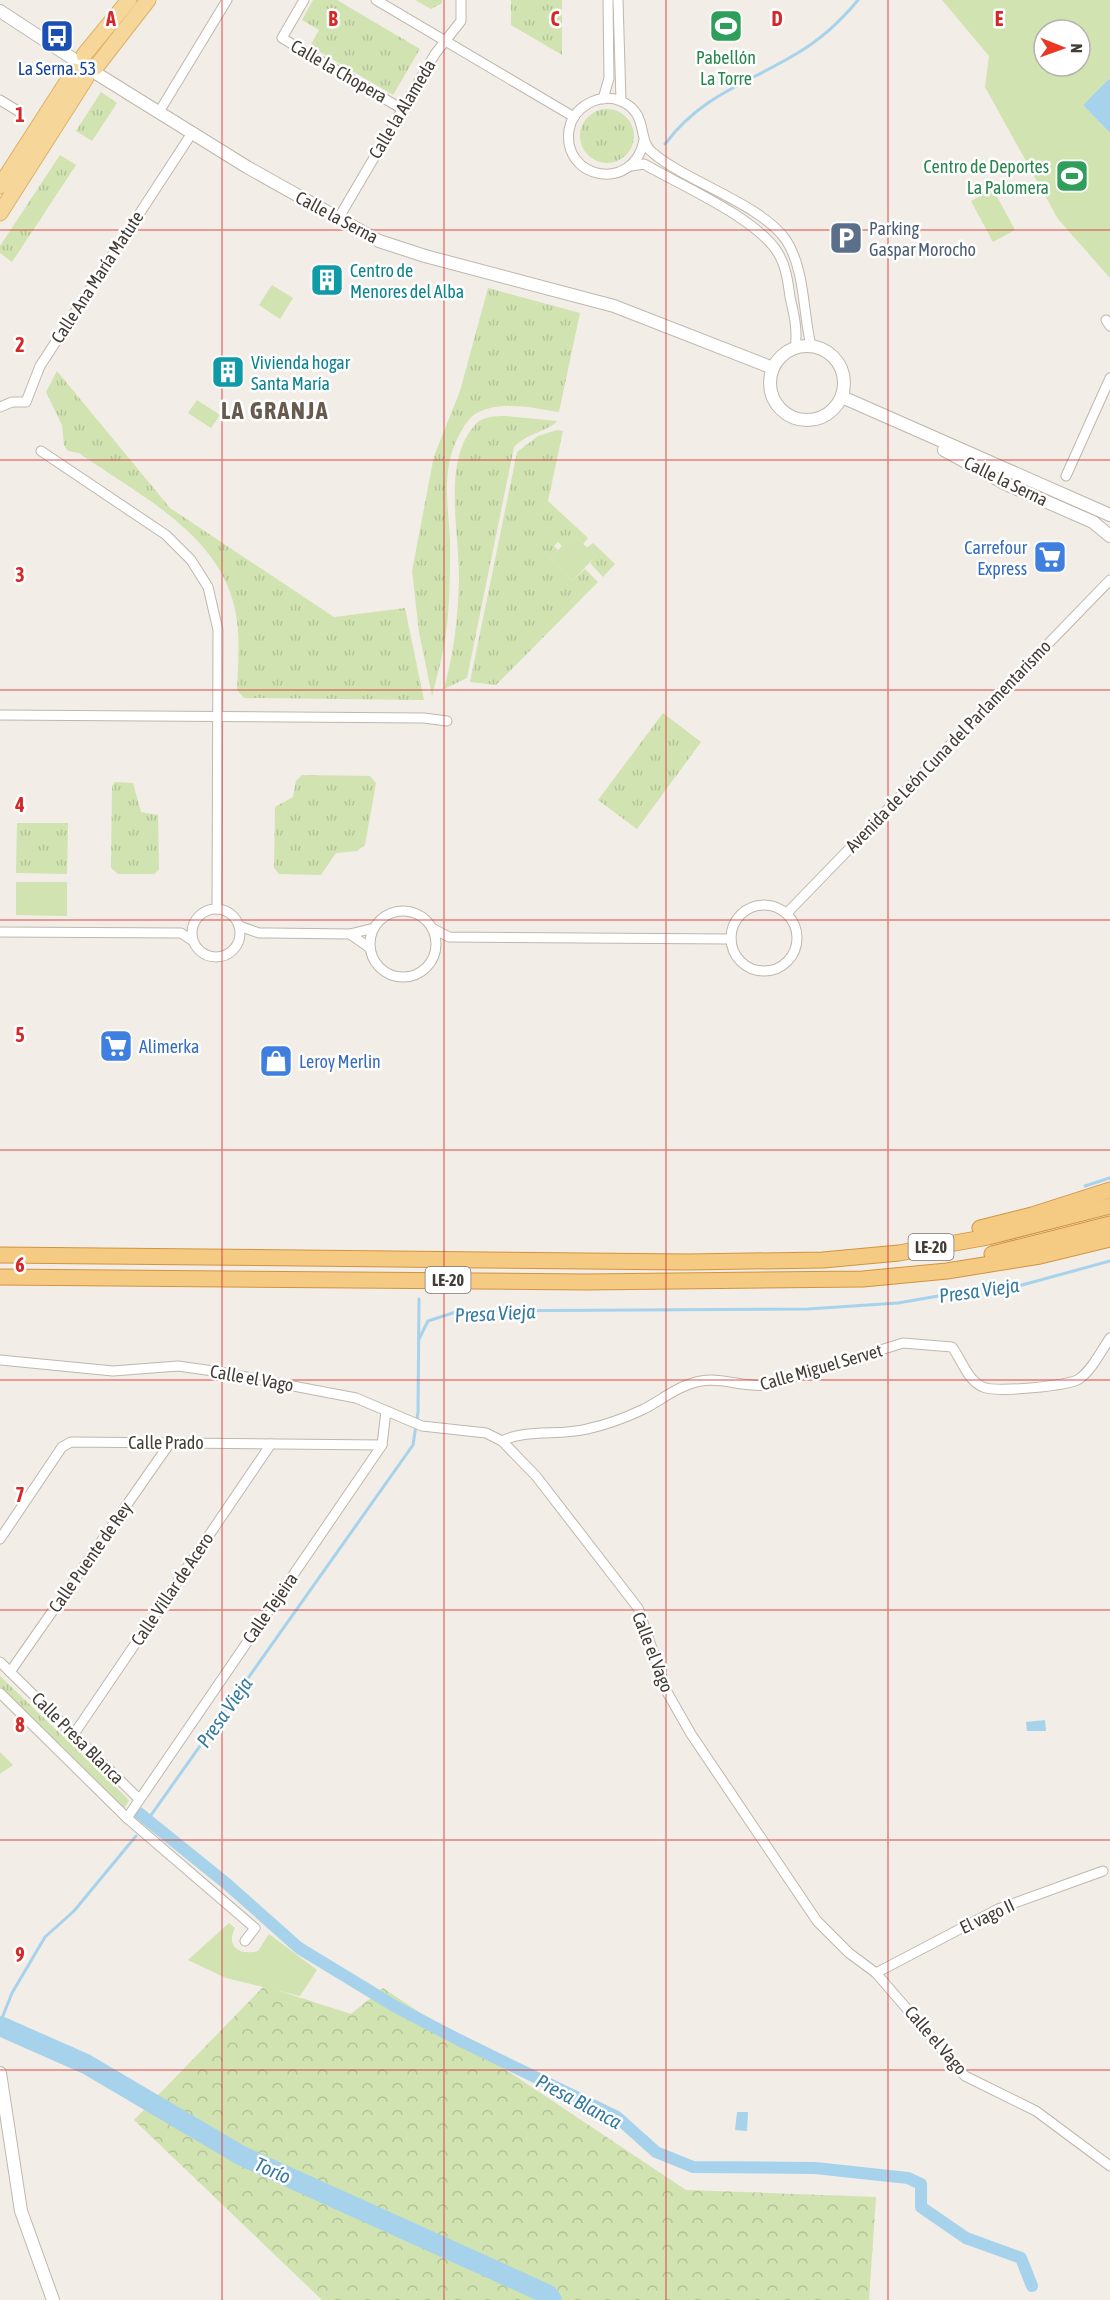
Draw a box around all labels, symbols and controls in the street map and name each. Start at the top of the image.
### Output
text: A [105,7,116,30]
text: B [328,7,338,30]
text: C [551,7,560,30]
text: D [771,7,783,30]
text: E [995,7,1004,30]
sports icon: Pabellón La Torre [708,8,744,44]
bus stop icon: La Serna. 53 [39,18,75,54]
north arrow [1032,18,1092,78]
street label: Calle la Chopera [287,35,391,107]
text: N [1068,43,1086,53]
place label: Pabellón La Torre [696,47,756,89]
street label: Calle la Alameda [364,56,440,162]
place label: La Serna. 53 [18,58,96,79]
text: 1 [15,103,25,126]
place label: Centro de Deportes La Palomera [924,156,1049,198]
sports icon: Centro de Deportes La Palomera [1054,158,1090,194]
street label: Calle la Serna [292,187,382,247]
street label: Calle Ana María Matute [47,207,147,347]
place label: Parking Gaspar Morocho [869,218,976,260]
parking icon: Parking Gaspar Morocho [828,220,864,256]
place label: Centro de Menores del Alba [350,260,464,302]
building icon: Centro de Menores del Alba [309,262,345,298]
text: 2 [15,333,25,356]
place label: Vivienda hogar Santa María [251,352,351,394]
building icon: Vivienda hogar Santa María [210,354,246,390]
district label: LA GRANJA [221,397,329,424]
street label: Calle la Serna [961,452,1051,510]
place label: Carrefour Express [964,537,1028,579]
supermarket icon: Carrefour Express [1032,539,1068,575]
text: 3 [15,563,25,586]
street label: Avenida de León Cuna del Parlamentarismo [841,636,1055,856]
text: 4 [14,793,25,816]
text: 5 [15,1023,25,1046]
supermarket icon: Alimerka [98,1028,134,1064]
place label: Alimerka [139,1036,199,1057]
shop icon: Leroy Merlin [258,1043,294,1079]
place label: Leroy Merlin [299,1051,381,1072]
road number: LE-20 [908,1234,954,1260]
text: 6 [15,1253,25,1276]
road number: LE-20 [426,1267,470,1293]
water label: Presa Vieja [937,1273,1021,1307]
water label: Presa Vieja [454,1299,536,1327]
street label: Calle Miguel Servet [757,1340,885,1394]
street label: Calle el Vago [209,1360,295,1396]
street label: Calle Prado [128,1432,204,1453]
text: 7 [15,1483,25,1506]
street label: Calle Puente de Rey [44,1498,136,1616]
street label: Calle Villar de Acero [126,1529,218,1649]
street label: Calle Tejeira [238,1569,302,1647]
street label: Calle el Vago [628,1609,678,1695]
water label: Presa Vieja [191,1672,257,1752]
street label: Calle Presa Blanca [28,1688,128,1788]
text: 8 [15,1713,25,1736]
street label: El vago II [956,1894,1018,1938]
text: 9 [15,1943,25,1966]
street label: Calle el Vago [900,2001,972,2079]
water label: Presa Blanca [532,2069,626,2133]
water label: Torío [251,2152,295,2188]

